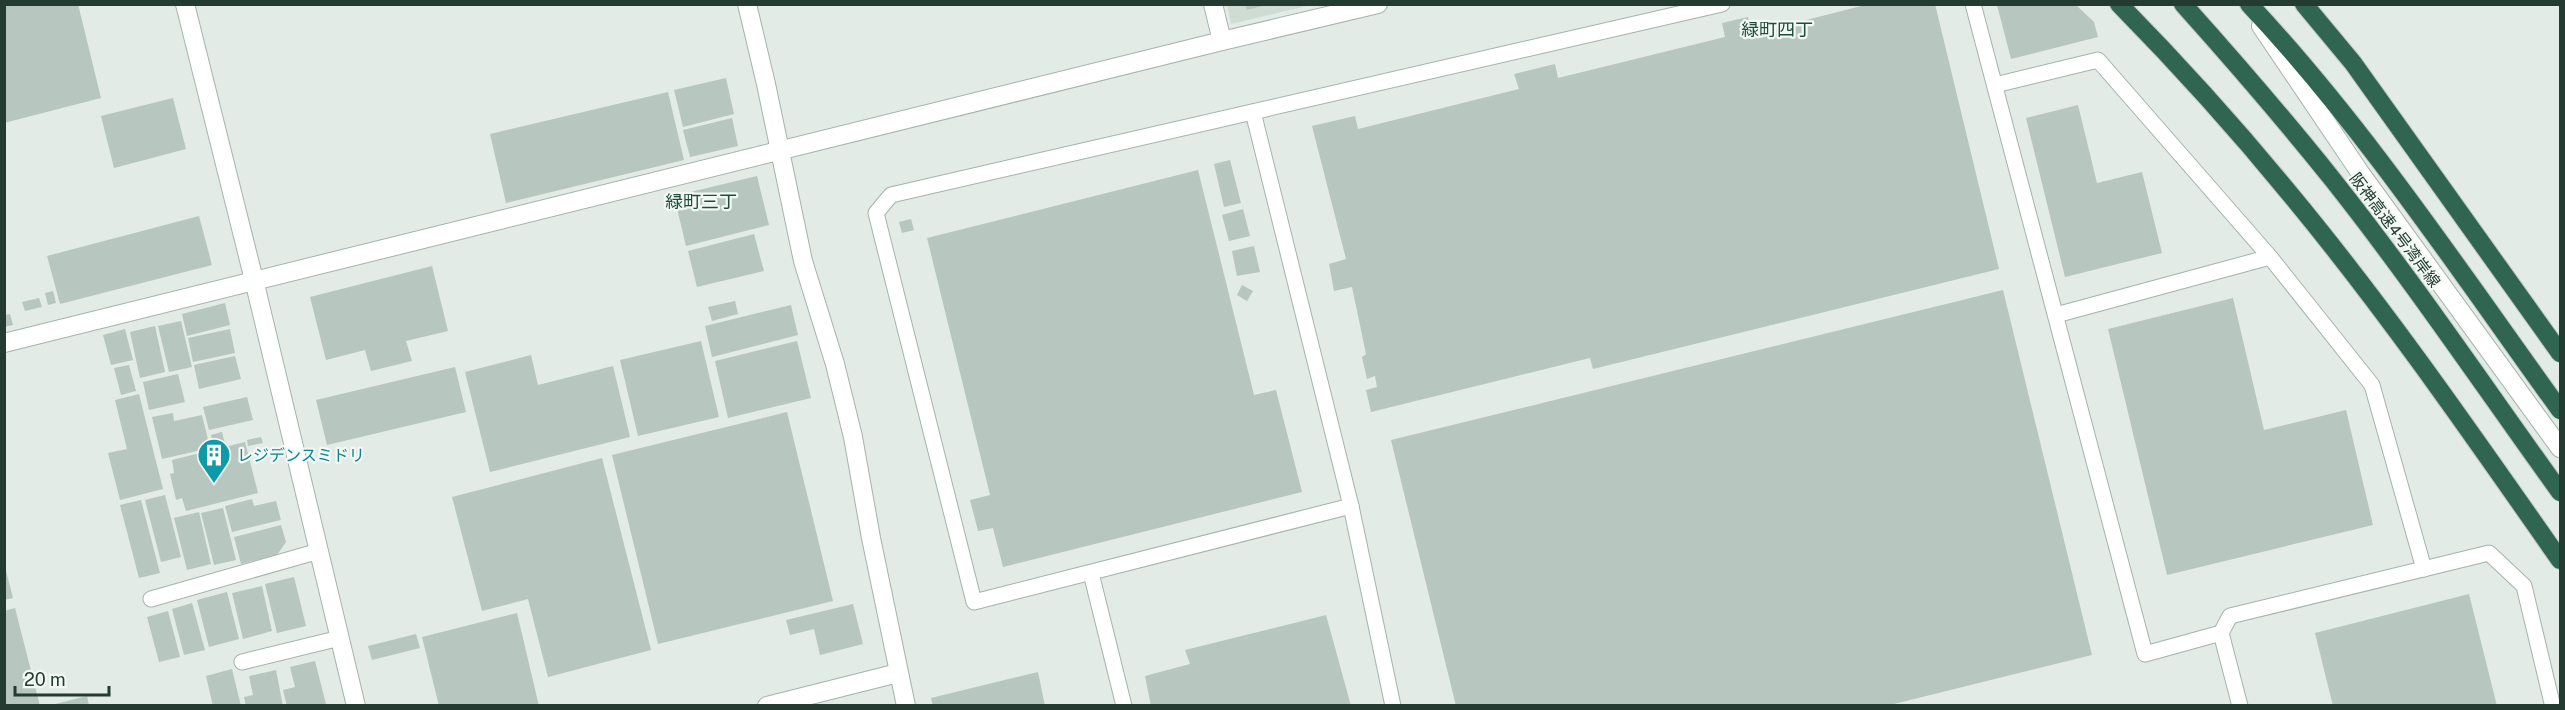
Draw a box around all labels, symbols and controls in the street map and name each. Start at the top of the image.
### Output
district label: 緑町四丁 [1741,19,1813,40]
street label: 阪神高速4号湾岸線 [2346,169,2444,291]
district label: 緑町三丁 [665,191,737,212]
building icon: レジデンスミドリ [196,437,232,484]
place label: レジデンスミドリ [237,446,365,465]
scale bar [15,659,110,697]
text: 20 m [24,669,66,690]

